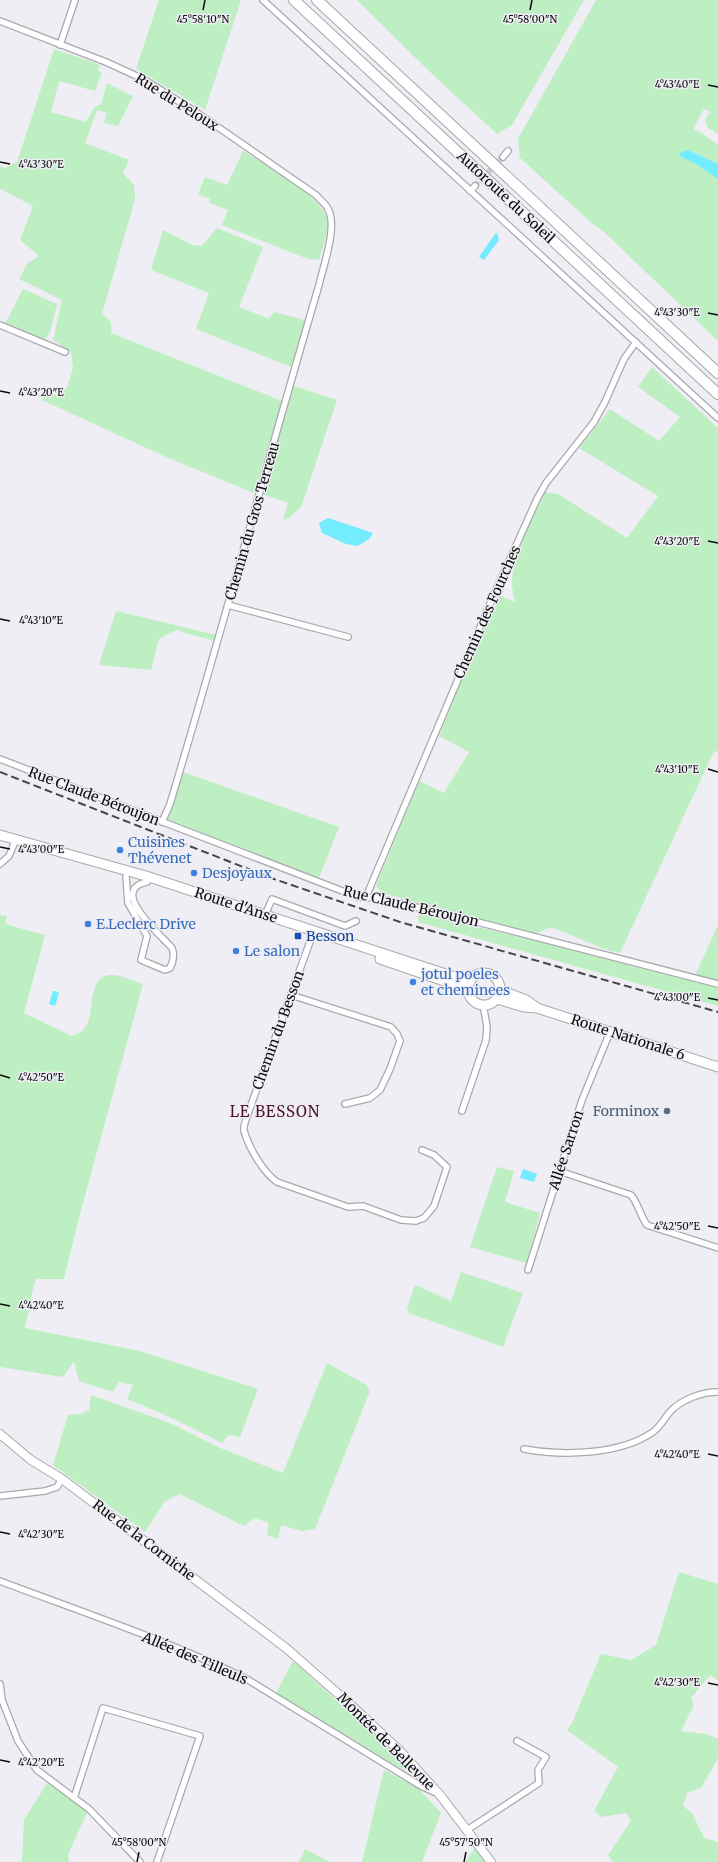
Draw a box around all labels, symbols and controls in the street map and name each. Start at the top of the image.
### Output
text: 45°58'10"N [177,13,230,26]
text: 45°58'00"N [503,13,558,26]
street label: Rue du Peloux [132,69,223,135]
text: 4°43'40"E [655,78,700,91]
street label: Autoroute du Soleil [452,146,559,248]
text: 4°43'30"E [18,158,64,171]
text: 4°43'30"E [654,306,700,319]
text: 4°43'20"E [18,386,64,399]
street label: Chemin du Gros Terreau [221,440,283,602]
text: 4°43'20"E [654,535,700,548]
street label: Chemin des Fourches [449,542,525,681]
text: 4°43'10"E [19,614,64,627]
street label: Rue Claude Béroujon [26,763,162,829]
text: 4°43'10"E [655,763,700,776]
place label: Cuisines Thévenet [128,833,192,867]
text: 4°43'00"E [18,843,65,856]
marker: Cuisines Thévenet [115,845,125,855]
place label: Desjoyaux [202,864,272,882]
marker: Desjoyaux [189,868,199,878]
street label: Rue Claude Béroujon [341,882,481,930]
street label: Route d'Anse [192,883,280,927]
place label: E.Leclerc Drive [96,915,196,933]
marker: E.Leclerc Drive [83,919,93,929]
place label: Besson [306,927,354,945]
marker: Besson [293,931,303,941]
place label: Le salon [244,942,300,960]
marker: Le salon [231,946,241,956]
place label: jotul poeles et cheminees [420,965,510,999]
street label: Chemin du Besson [248,968,308,1092]
marker: jotul poeles et cheminees [408,977,418,987]
text: 4°43'00"E [654,991,701,1004]
street label: Route Nationale 6 [569,1010,687,1064]
text: 4°42'50"E [18,1071,65,1084]
district label: LE BESSON [230,1102,320,1121]
place label: Forminox [593,1102,660,1120]
marker: Forminox [662,1106,672,1116]
street label: Allée Sarron [544,1108,587,1193]
text: 4°42'50"E [654,1220,701,1233]
text: 4°42'40"E [18,1299,64,1312]
text: 4°42'40"E [654,1448,700,1461]
street label: Rue de la Corniche [89,1496,199,1584]
text: 4°42'30"E [18,1528,65,1541]
street label: Allée des Tilleuls [138,1627,251,1688]
text: 4°42'30"E [654,1676,701,1689]
street label: Montée de Bellevue [333,1688,439,1794]
text: 4°42'20"E [18,1756,65,1769]
text: 45°58'00"N [112,1836,167,1849]
text: 45°57'50"N [439,1836,493,1849]

